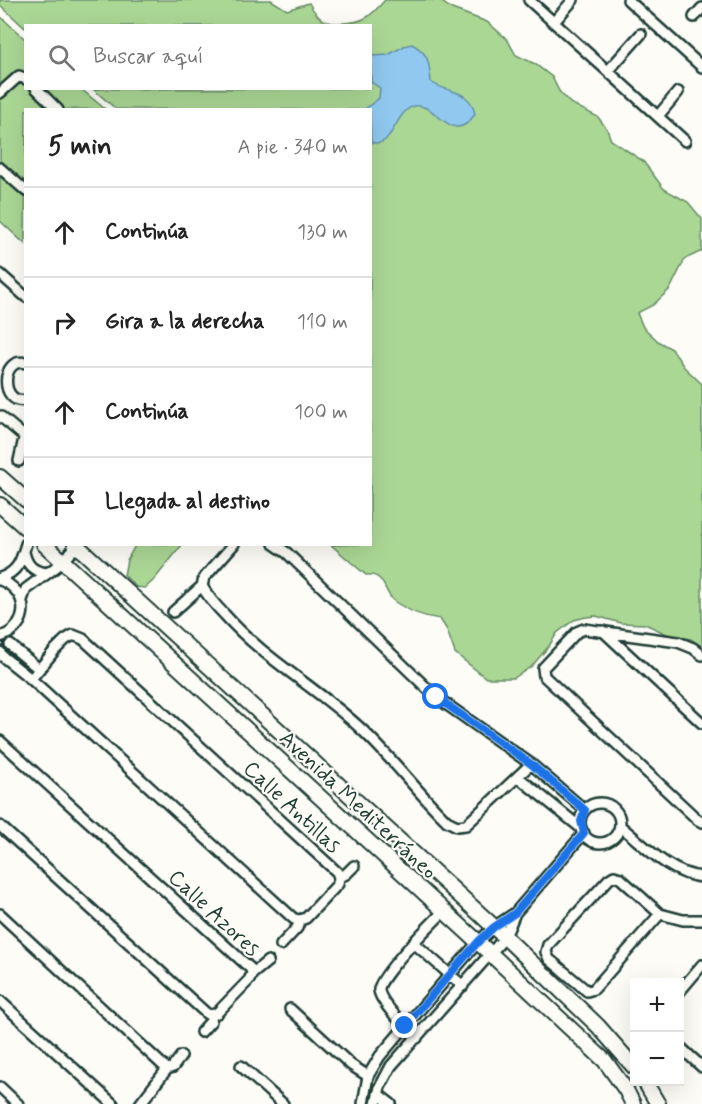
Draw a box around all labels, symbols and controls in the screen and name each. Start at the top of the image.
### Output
search box [24,24,372,90]
icon: search [45,41,78,74]
text: Buscar aquí [93,43,204,71]
text: 5 min [48,130,112,164]
text: A pie · 340 m [237,134,348,161]
icon: ahead [48,216,81,249]
text: Continúa [105,218,189,246]
text: 130 m [297,219,348,246]
icon: right [48,306,81,339]
text: Gira a la derecha [105,308,265,336]
text: 110 m [297,309,348,336]
icon: ahead [48,396,81,429]
text: Continúa [105,398,189,426]
text: 100 m [294,399,348,426]
icon: arrive [48,486,81,519]
text: Llegada al destino [105,488,270,516]
route start [422,683,448,709]
street label: Avenida Mediterráneo [273,725,443,886]
street label: Calle Antillas [237,755,347,860]
street label: Calle Azores [162,864,266,963]
map controls [630,978,684,1086]
button: + [630,978,684,1032]
route end [391,1012,417,1038]
button: − [630,1032,684,1086]

